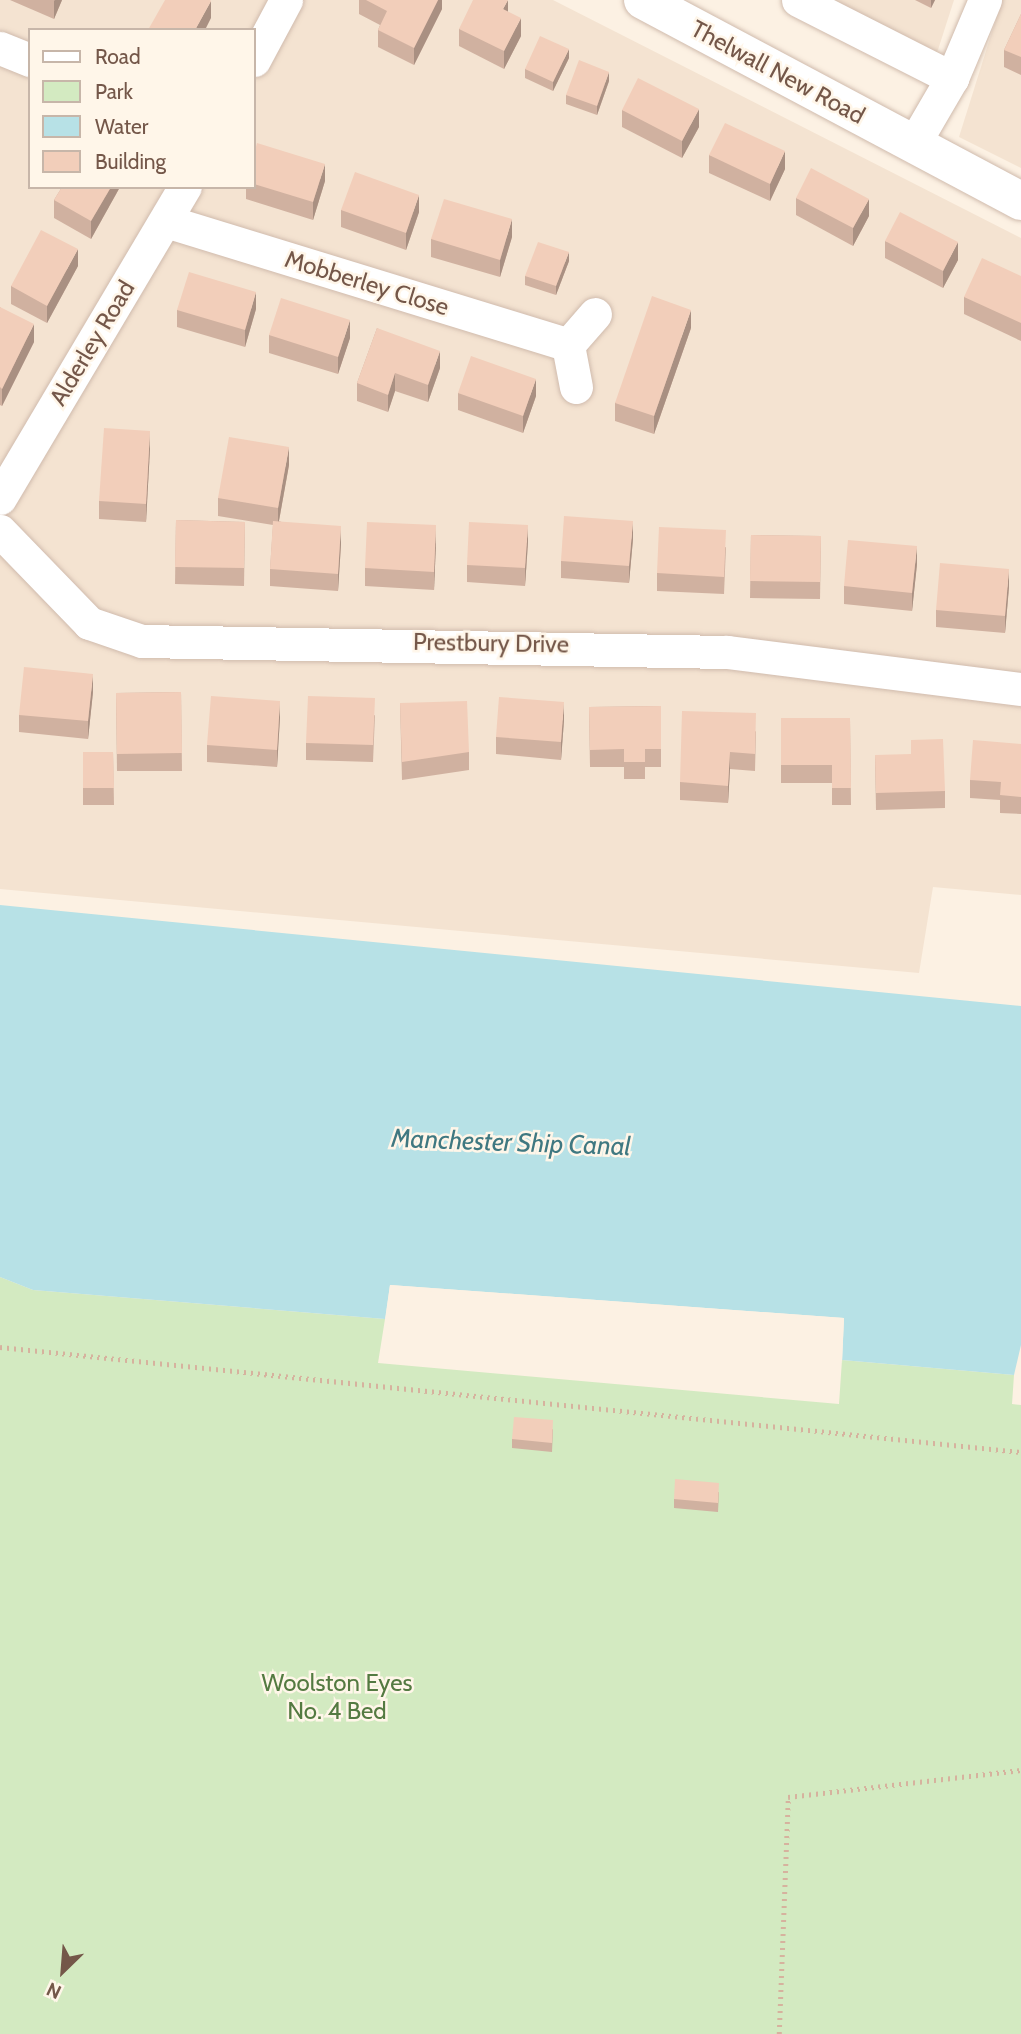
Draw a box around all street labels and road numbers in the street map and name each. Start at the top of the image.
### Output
street label: Thelwall New Road [686,14,870,130]
street label: Mobberley Close [282,244,452,322]
street label: Alderley Road [43,275,141,411]
street label: Prestbury Drive [413,627,569,659]

